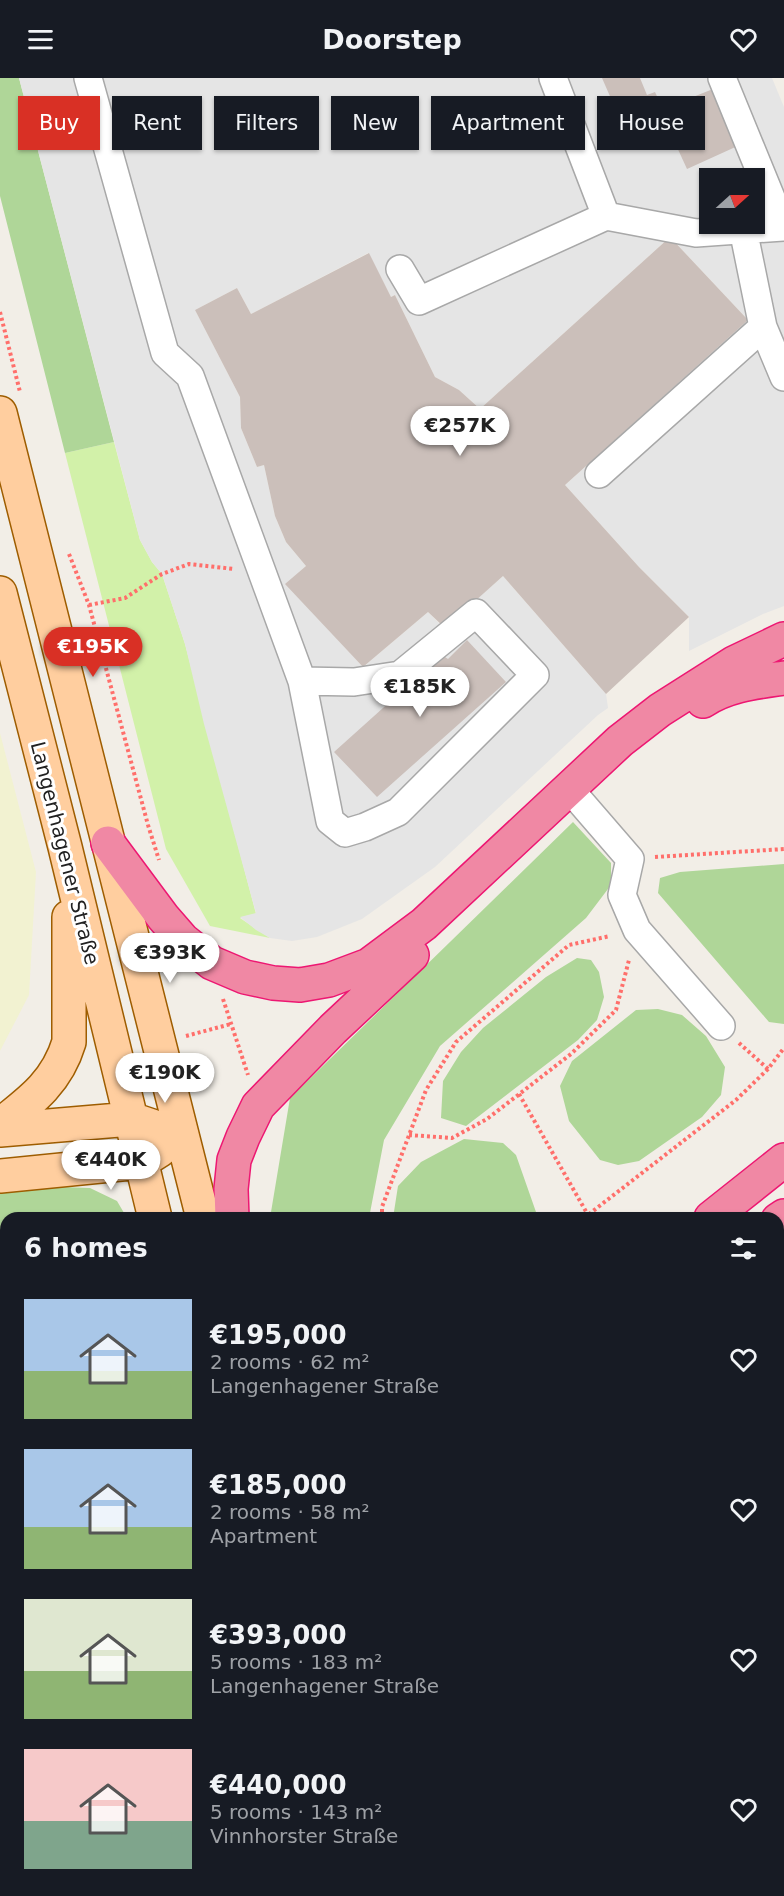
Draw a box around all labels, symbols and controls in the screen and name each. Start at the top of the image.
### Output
icon: menu [24,23,57,56]
icon: heart [727,23,760,56]
text: Doorstep [322,24,462,55]
chip: Buy [18,96,100,150]
chip: Rent [112,96,202,150]
chip: Filters [214,96,319,150]
chip: New [331,96,419,150]
chip: Apartment [431,96,585,150]
chip: House [597,96,705,150]
north arrow [699,168,765,234]
map controls [699,168,765,234]
pin: €257K [418,406,502,457]
text: €257K [424,413,496,437]
pin: €195K [51,627,135,678]
text: €195K [57,634,129,658]
pin: €185K [378,667,462,718]
text: €185K [384,674,456,698]
street label: Langenhagener Straße [26,739,104,967]
pin: €393K [128,933,212,984]
text: €393K [134,940,206,964]
pin: €190K [123,1053,207,1104]
text: €190K [129,1060,201,1084]
pin: €440K [69,1140,153,1191]
text: €440K [75,1147,147,1171]
icon: filters [727,1232,760,1265]
text: 6 homes [24,1233,148,1263]
text: €195,000 [210,1320,347,1350]
icon: home [72,1323,144,1395]
icon: heart [727,1343,760,1376]
text: 2 rooms · 62 m² [210,1350,370,1374]
text: Langenhagener Straße [210,1374,439,1398]
text: €185,000 [210,1470,347,1500]
icon: home [72,1473,144,1545]
icon: heart [727,1493,760,1526]
text: 2 rooms · 58 m² [210,1500,370,1524]
text: Apartment [210,1524,317,1548]
text: €393,000 [210,1620,347,1650]
icon: home [72,1623,144,1695]
icon: heart [727,1643,760,1676]
text: 5 rooms · 183 m² [210,1650,382,1674]
text: Langenhagener Straße [210,1674,439,1698]
text: €440,000 [210,1770,347,1800]
icon: home [72,1773,144,1845]
icon: heart [727,1793,760,1826]
text: 5 rooms · 143 m² [210,1800,382,1824]
text: Vinnhorster Straße [210,1824,398,1848]

